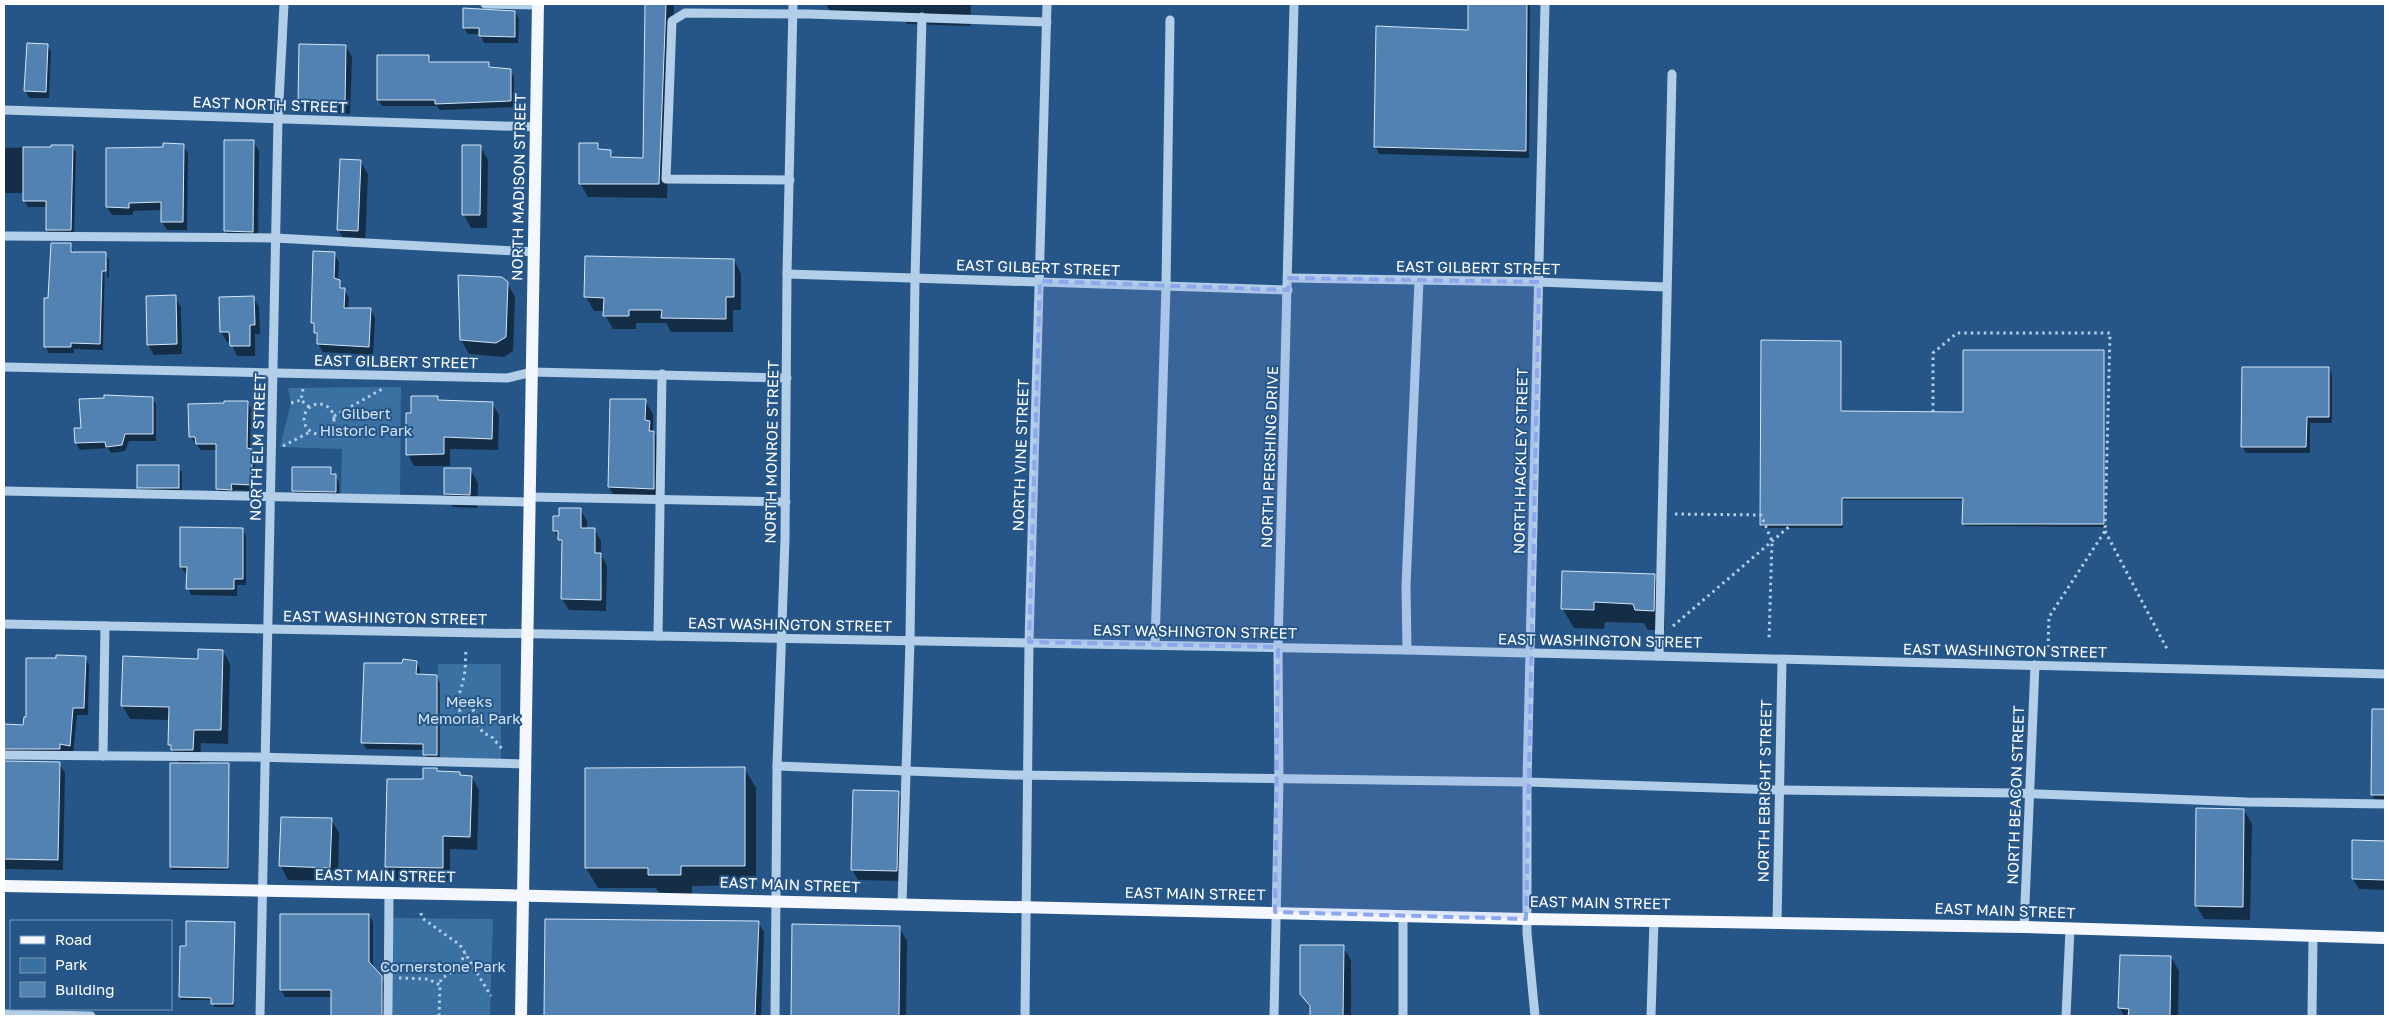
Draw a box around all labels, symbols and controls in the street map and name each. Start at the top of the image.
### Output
street label: EAST NORTH STREET [192,92,348,116]
street label: NORTH MADISON STREET [507,93,529,281]
street label: EAST GILBERT STREET [956,255,1120,279]
street label: EAST GILBERT STREET [1396,257,1560,277]
street label: EAST GILBERT STREET [314,351,478,371]
street label: NORTH MONROE STREET [760,360,782,544]
street label: NORTH PERSHING DRIVE [1257,366,1281,548]
street label: NORTH HACKLEY STREET [1509,368,1531,554]
street label: NORTH ELM STREET [245,373,269,521]
street label: NORTH VINE STREET [1008,378,1032,532]
park label: Gilbert Historic Park [320,404,413,439]
street label: EAST WASHINGTON STREET [283,606,487,628]
street label: EAST WASHINGTON STREET [688,613,892,635]
street label: EAST WASHINGTON STREET [1093,620,1297,642]
street label: EAST WASHINGTON STREET [1498,629,1702,651]
street label: EAST WASHINGTON STREET [1903,639,2107,661]
park label: Meeks Memorial Park [417,692,521,727]
street label: NORTH EBRIGHT STREET [1753,699,1775,883]
street label: NORTH BEACON STREET [2003,705,2027,885]
street label: EAST MAIN STREET [314,865,456,885]
street label: EAST MAIN STREET [719,873,861,895]
street label: EAST MAIN STREET [1124,883,1266,903]
street label: EAST MAIN STREET [1529,892,1671,912]
street label: EAST MAIN STREET [1934,899,2076,921]
legend [10,920,172,1010]
text: Road [55,930,92,948]
text: Park [55,955,88,973]
park label: Cornerstone Park [380,957,506,975]
text: Building [55,980,115,998]

